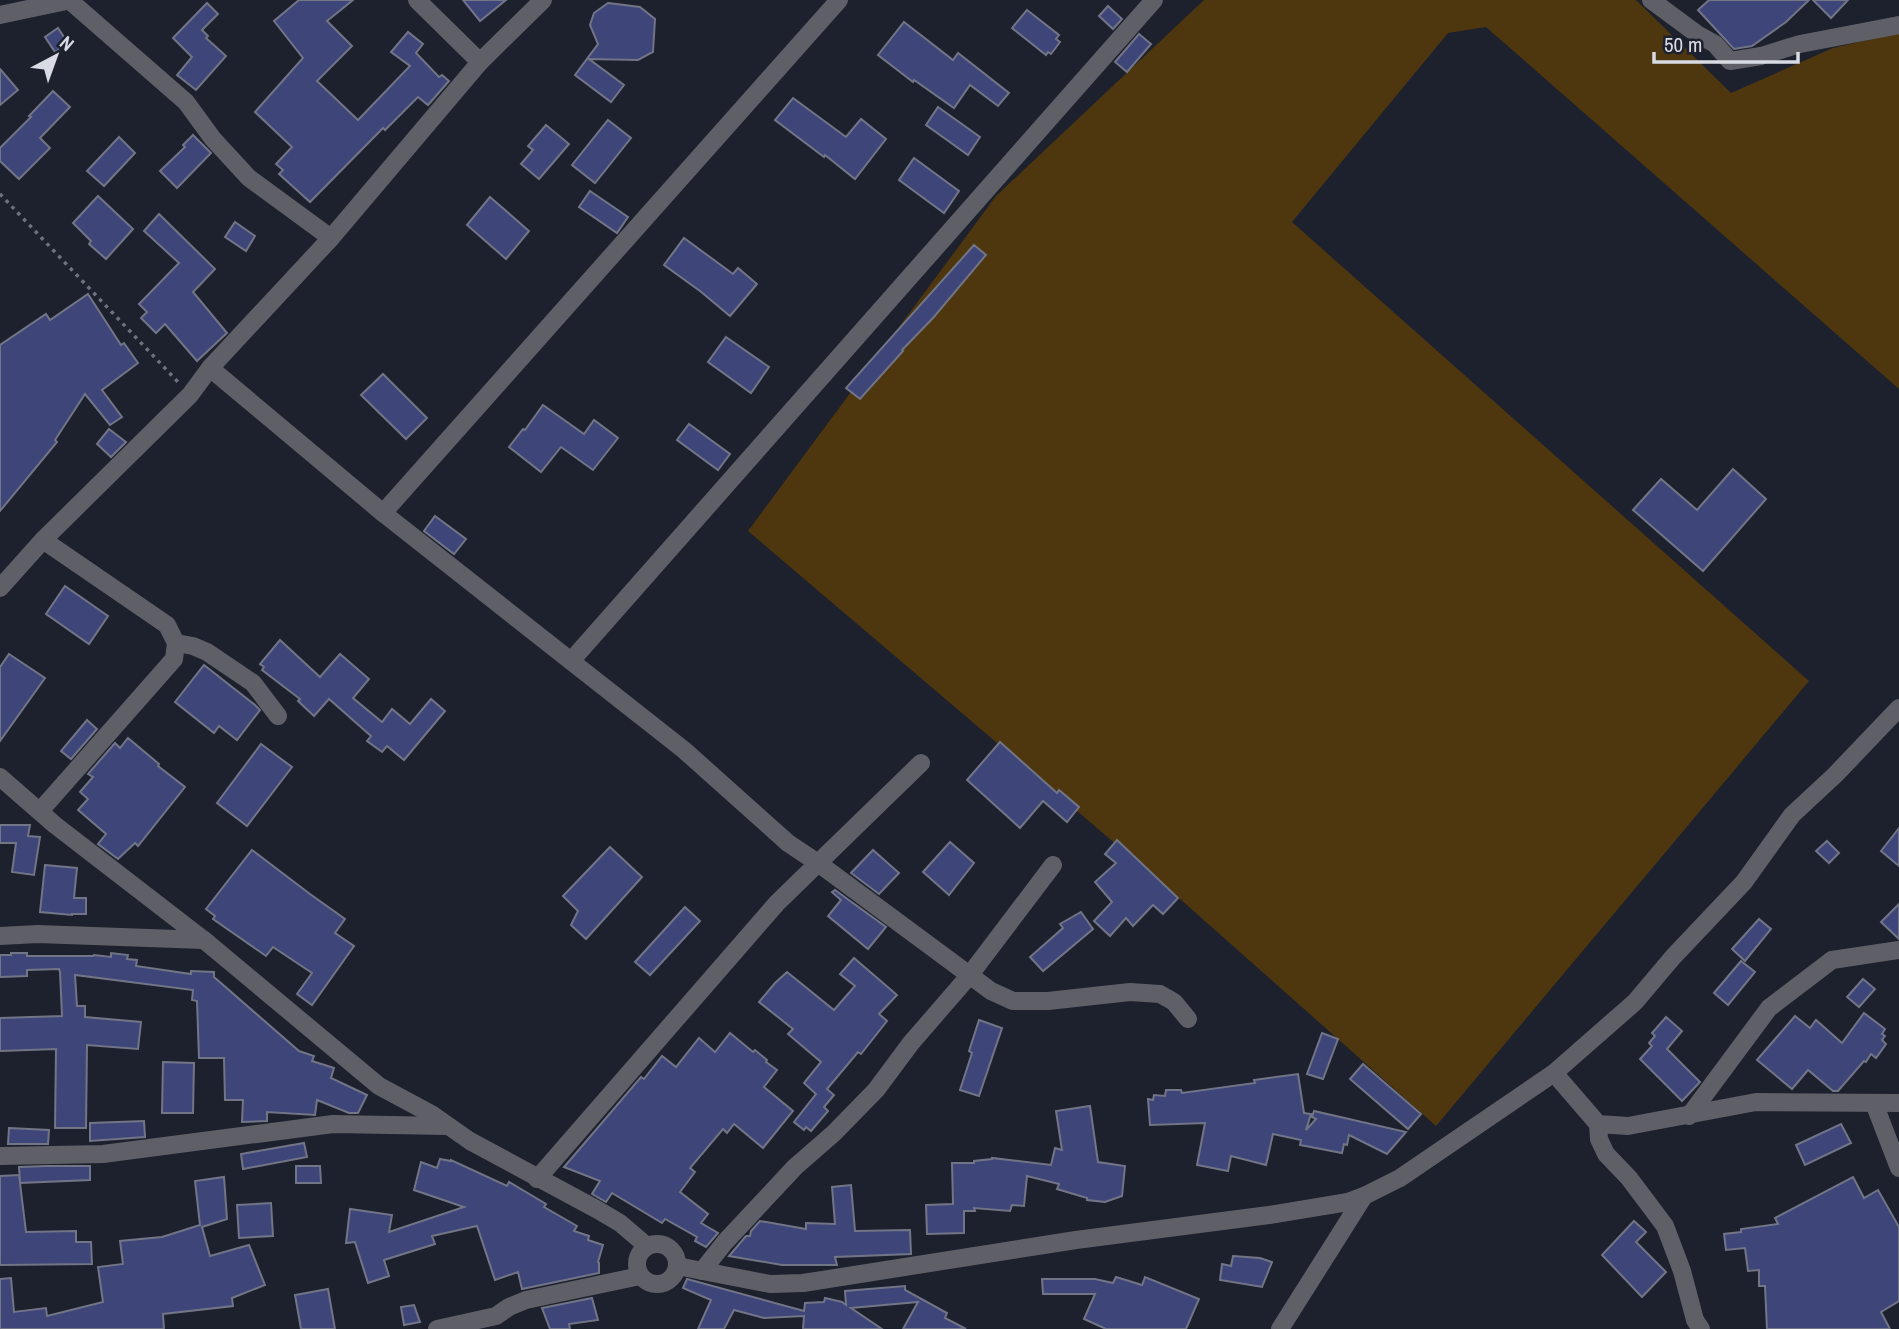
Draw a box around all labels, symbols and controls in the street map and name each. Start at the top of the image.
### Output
north arrow [21,21,91,91]
scale bar [1654,21,1798,65]
text: N [54,30,80,57]
text: 50 m [1664,30,1702,59]

